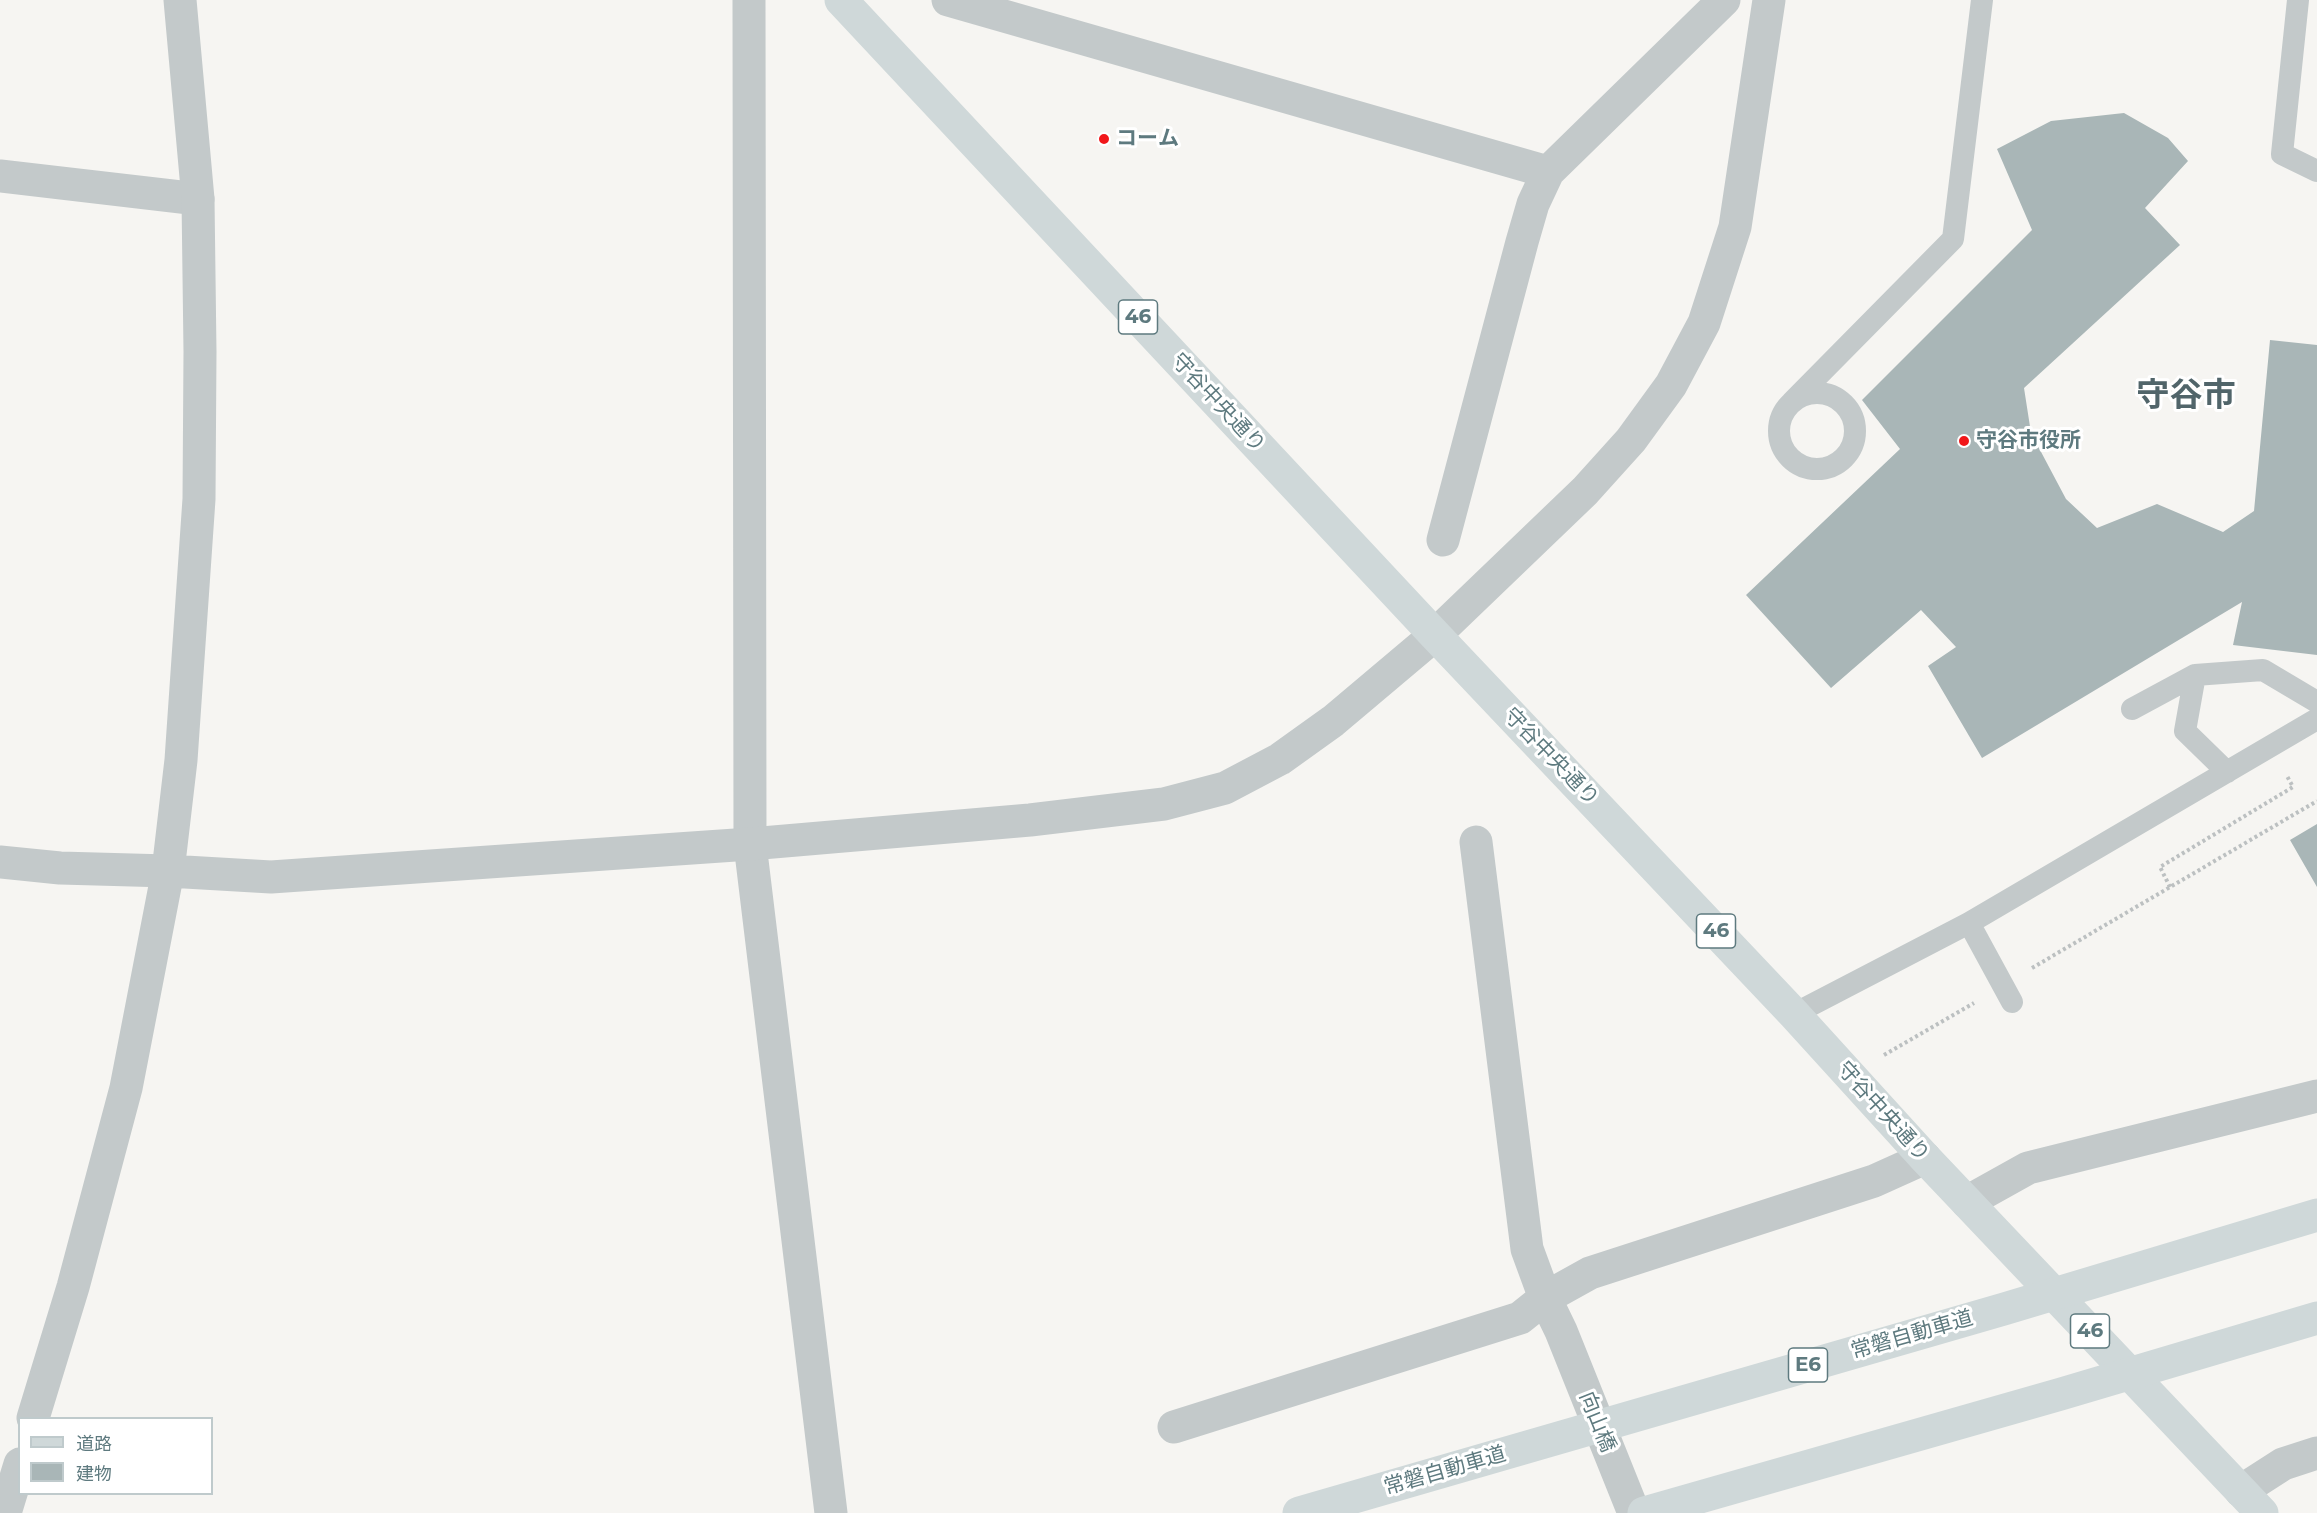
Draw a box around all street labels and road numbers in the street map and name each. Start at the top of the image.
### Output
road number: 46 [1118,300,1158,334]
street label: 守谷中央通り [1166,348,1270,458]
street label: 守谷中央通り [1498,703,1604,811]
road number: 46 [1696,914,1736,948]
street label: 守谷中央通り [1831,1057,1935,1167]
street label: 常磐自動車道 [1848,1306,1976,1364]
road number: 46 [2070,1314,2110,1348]
road number: E6 [1788,1348,1828,1382]
street label: 向山橋 [1574,1388,1620,1456]
street label: 常磐自動車道 [1381,1442,1509,1500]

